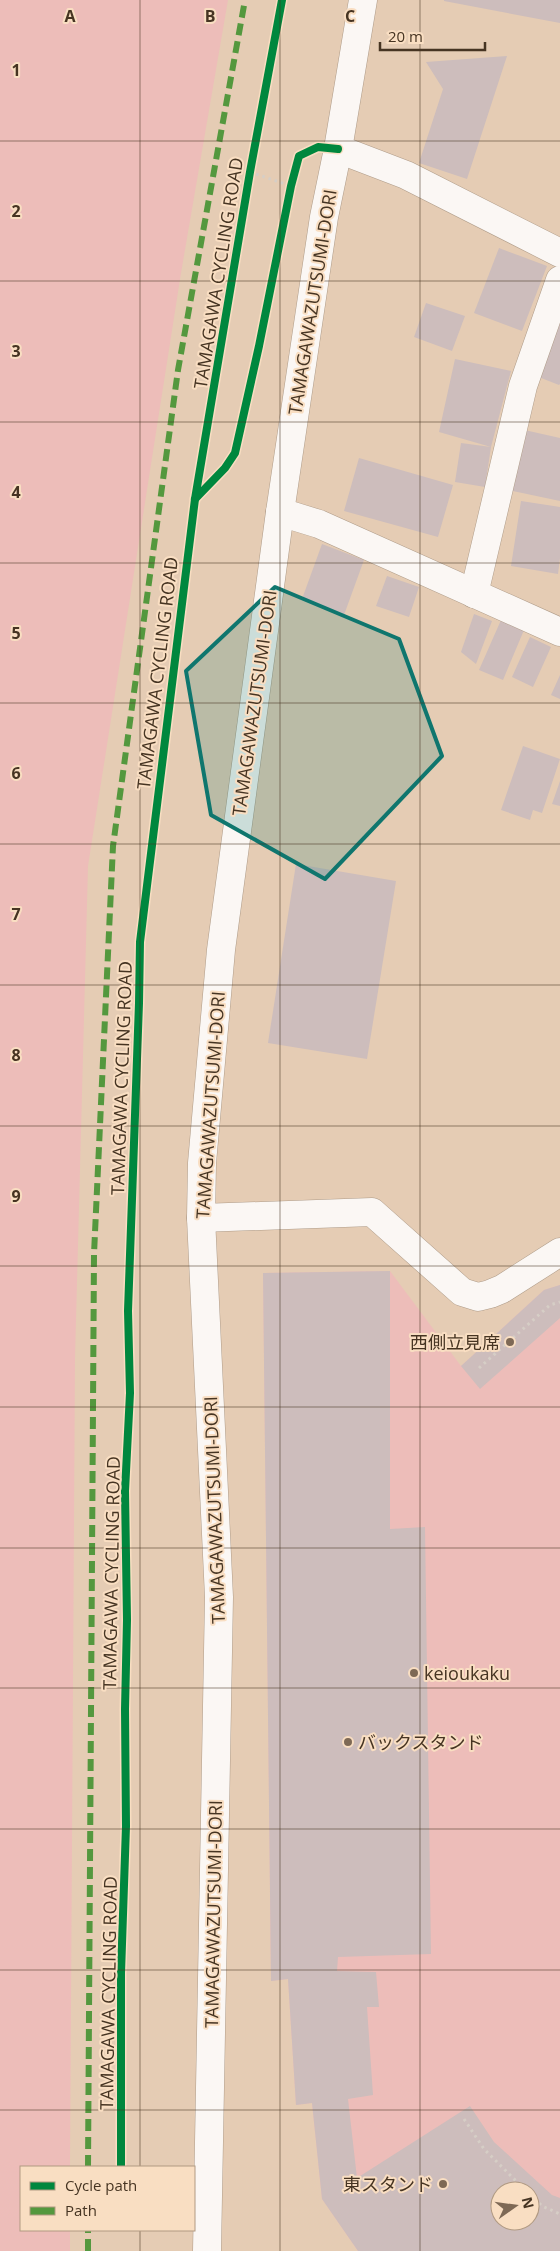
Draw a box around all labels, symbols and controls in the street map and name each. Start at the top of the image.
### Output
text: A [64,5,76,27]
text: B [205,5,215,27]
text: C [345,5,355,27]
scale bar [380,20,485,52]
text: 20 m [388,26,423,46]
text: 1 [11,59,21,81]
street label: TAMAGAWA CYCLING ROAD [188,156,248,390]
street label: TAMAGAWAZUTSUMI-DORI [282,188,342,416]
text: 2 [11,200,21,222]
text: 3 [11,340,21,362]
text: 4 [11,481,21,503]
street label: TAMAGAWA CYCLING ROAD [131,555,183,791]
street label: TAMAGAWAZUTSUMI-DORI [226,589,282,817]
text: 5 [11,622,21,644]
text: 6 [11,762,21,784]
text: 7 [11,903,21,925]
street label: TAMAGAWA CYCLING ROAD [105,961,137,1195]
street label: TAMAGAWAZUTSUMI-DORI [190,991,230,1219]
text: 8 [11,1044,21,1066]
text: 9 [11,1185,21,1207]
place label: 西側立見席 [410,1330,500,1354]
marker: 西側立見席 [504,1336,516,1348]
street label: TAMAGAWAZUTSUMI-DORI [198,1396,230,1624]
street label: TAMAGAWA CYCLING ROAD [97,1456,125,1690]
place label: keioukaku [424,1661,510,1685]
marker: keioukaku [408,1667,420,1679]
place label: バックスタンド [358,1730,483,1754]
marker: バックスタンド [342,1736,354,1748]
street label: TAMAGAWAZUTSUMI-DORI [199,1800,227,2028]
street label: TAMAGAWA CYCLING ROAD [94,1876,122,2110]
legend [20,2166,195,2231]
place label: 東スタンド [343,2172,433,2196]
text: Cycle path [65,2175,137,2195]
marker: 東スタンド [437,2178,449,2190]
north arrow [490,2181,540,2231]
text: N [518,2195,539,2211]
text: Path [65,2200,97,2220]

